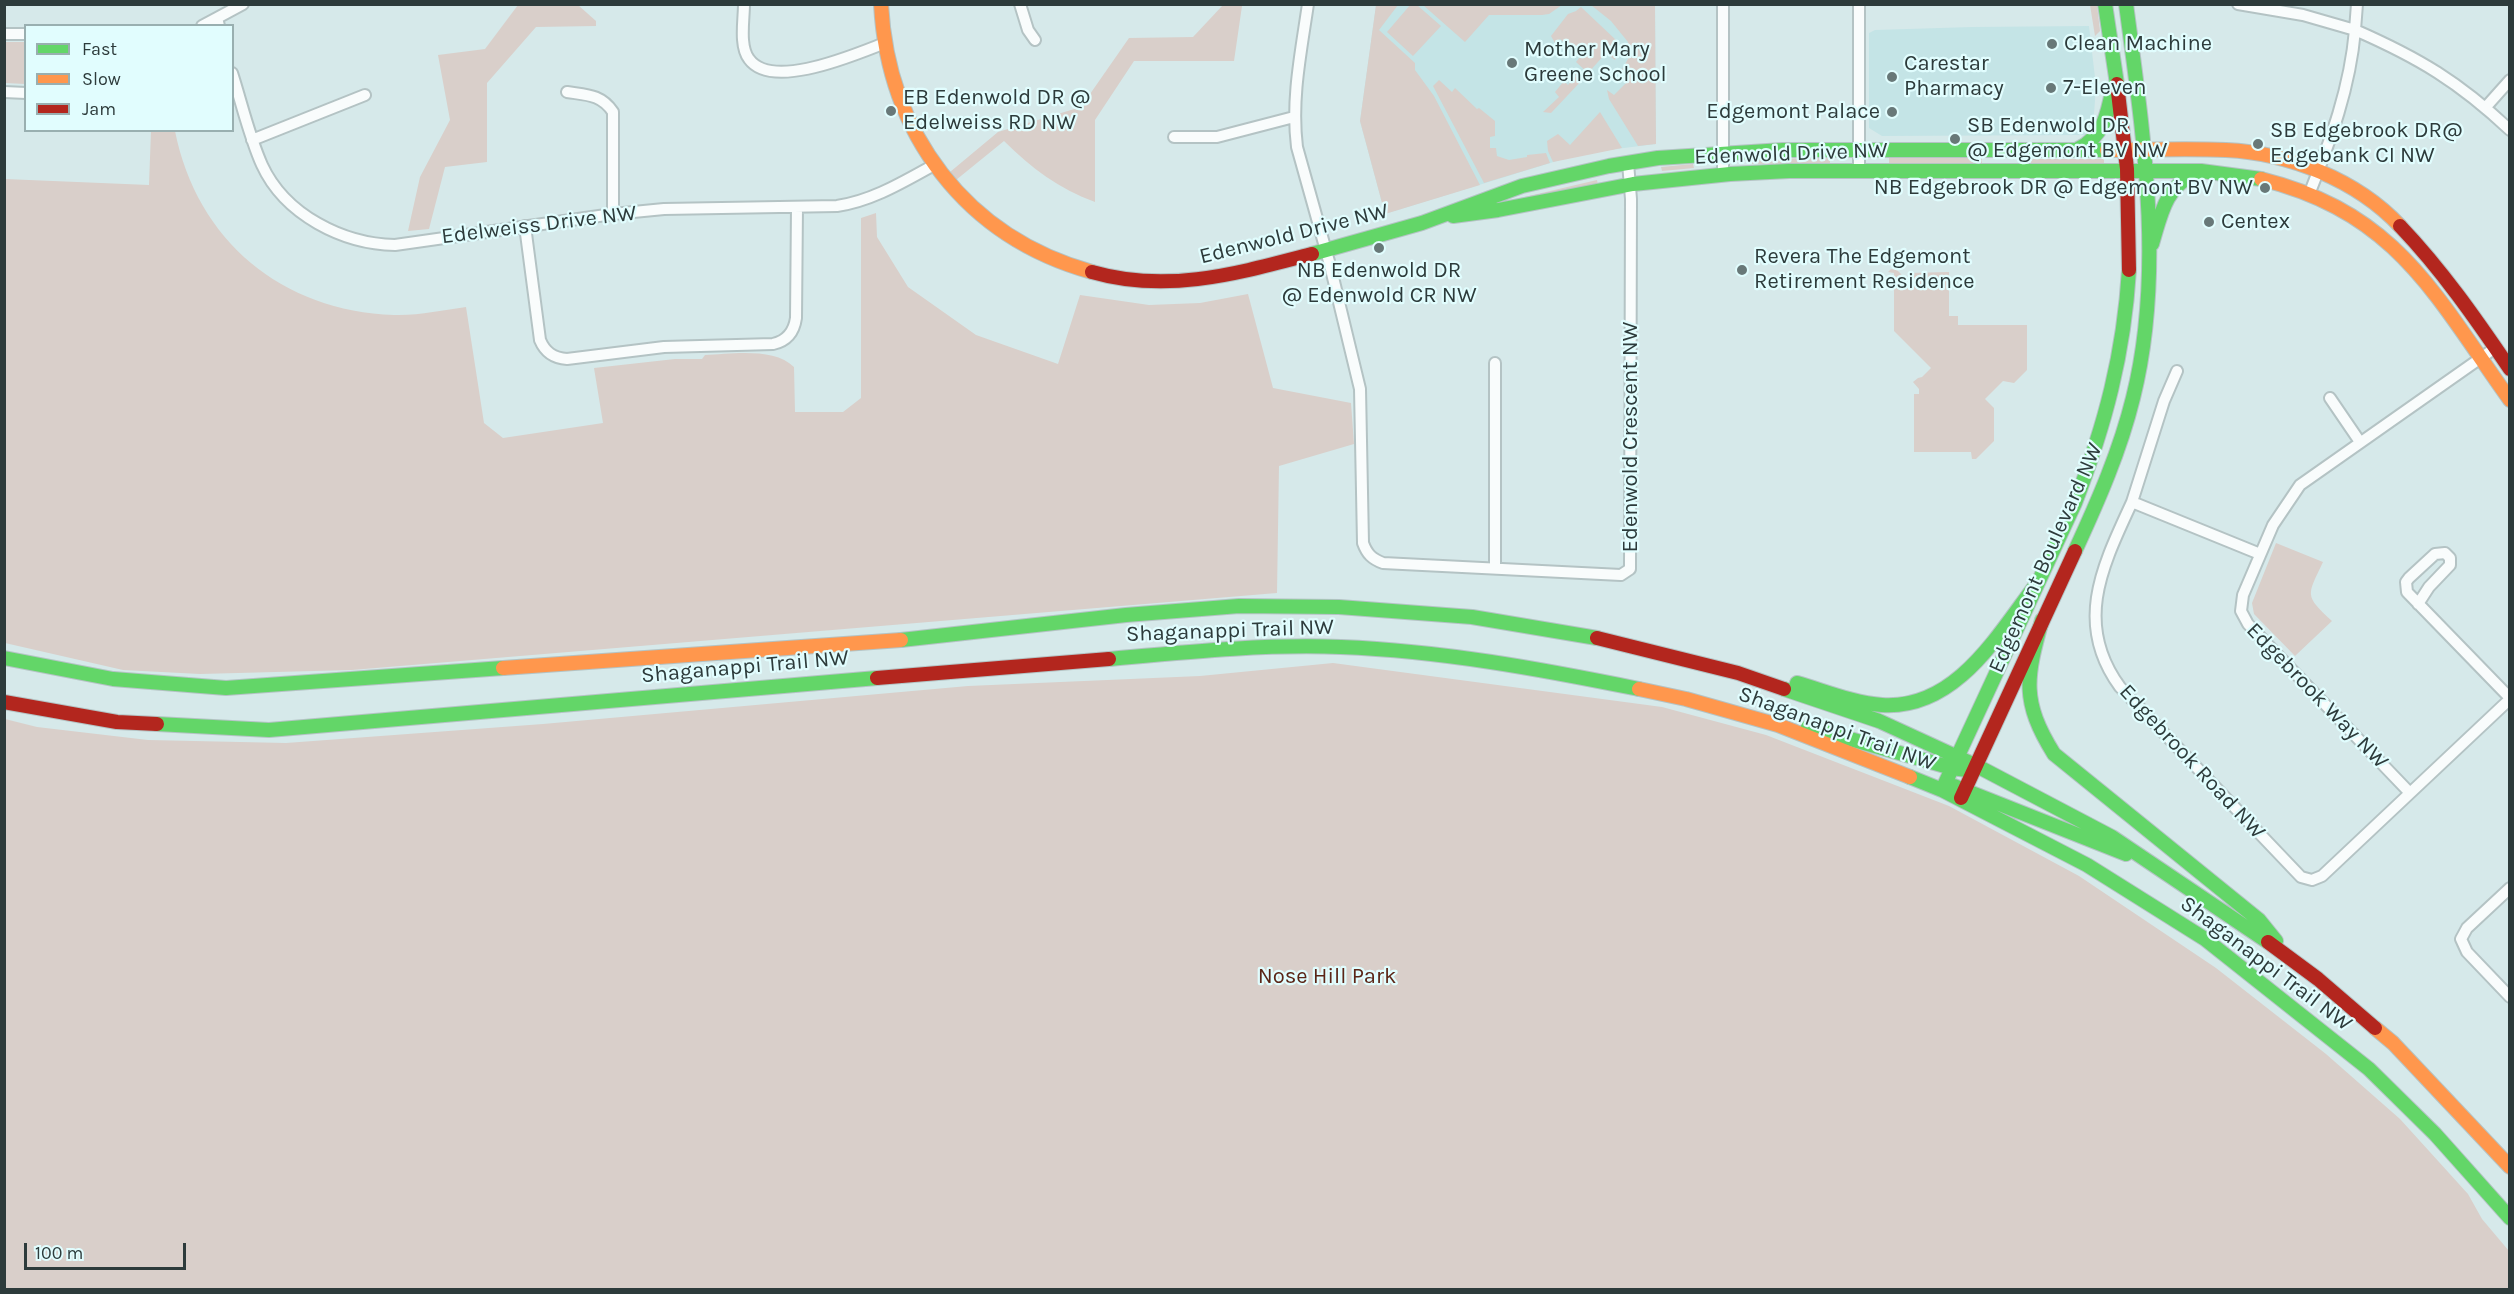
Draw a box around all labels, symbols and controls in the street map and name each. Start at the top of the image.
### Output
legend [24,24,234,132]
place label: Clean Machine [2064,31,2212,57]
place label: Mother Mary Greene School [1524,37,1667,88]
marker: Clean Machine [2045,37,2059,51]
text: Fast [82,38,117,60]
place label: Carestar Pharmacy [1904,51,2004,102]
marker: Mother Mary Greene School [1505,56,1519,70]
text: Slow [82,68,121,90]
marker: Carestar Pharmacy [1885,70,1899,84]
place label: 7-Eleven [2063,75,2146,101]
marker: 7-Eleven [2044,81,2058,95]
place label: EB Edenwold DR @ Edelweiss RD NW [903,85,1090,136]
text: Jam [82,98,116,120]
place label: Edgemont Palace [1706,99,1880,125]
marker: EB Edenwold DR @ Edelweiss RD NW [884,104,898,118]
marker: Edgemont Palace [1885,105,1899,119]
place label: SB Edenwold DR @ Edgemont BV NW [1967,113,2167,164]
place label: SB Edgebrook DR@ Edgebank CI NW [2270,118,2463,170]
marker: SB Edenwold DR @ Edgemont BV NW [1948,132,1962,146]
street label: Edenwold Drive NW [1694,137,1888,171]
marker: SB Edgebrook DR@ Edgebank CI NW [2251,137,2265,151]
place label: NB Edgebrook DR @ Edgemont BV NW [1874,175,2253,201]
marker: NB Edgebrook DR @ Edgemont BV NW [2258,181,2272,195]
street label: Edenwold Drive NW [1197,198,1391,270]
street label: Edelweiss Drive NW [440,200,638,250]
place label: Centex [2221,209,2290,235]
marker: Centex [2202,215,2216,229]
marker: NB Edenwold DR @ Edenwold CR NW [1372,241,1386,255]
place label: Revera The Edgemont Retirement Residence [1754,244,1975,296]
place label: NB Edenwold DR @ Edenwold CR NW [1281,258,1477,310]
marker: Revera The Edgemont Retirement Residence [1735,263,1749,277]
street label: Edenwold Crescent NW [1618,322,1644,552]
street label: Edgemont Boulevard NW [1983,439,2109,677]
street label: Shaganappi Trail NW [1125,614,1335,648]
street label: Edgebrook Way NW [2240,617,2394,775]
street label: Shaganappi Trail NW [640,645,850,689]
street label: Edgebrook Road NW [2113,679,2271,845]
street label: Shaganappi Trail NW [1735,681,1939,777]
street label: Shaganappi Trail NW [2175,891,2357,1037]
park label: Nose Hill Park [1258,964,1396,990]
scale bar [27,1231,189,1269]
text: 100 m [35,1242,83,1264]

